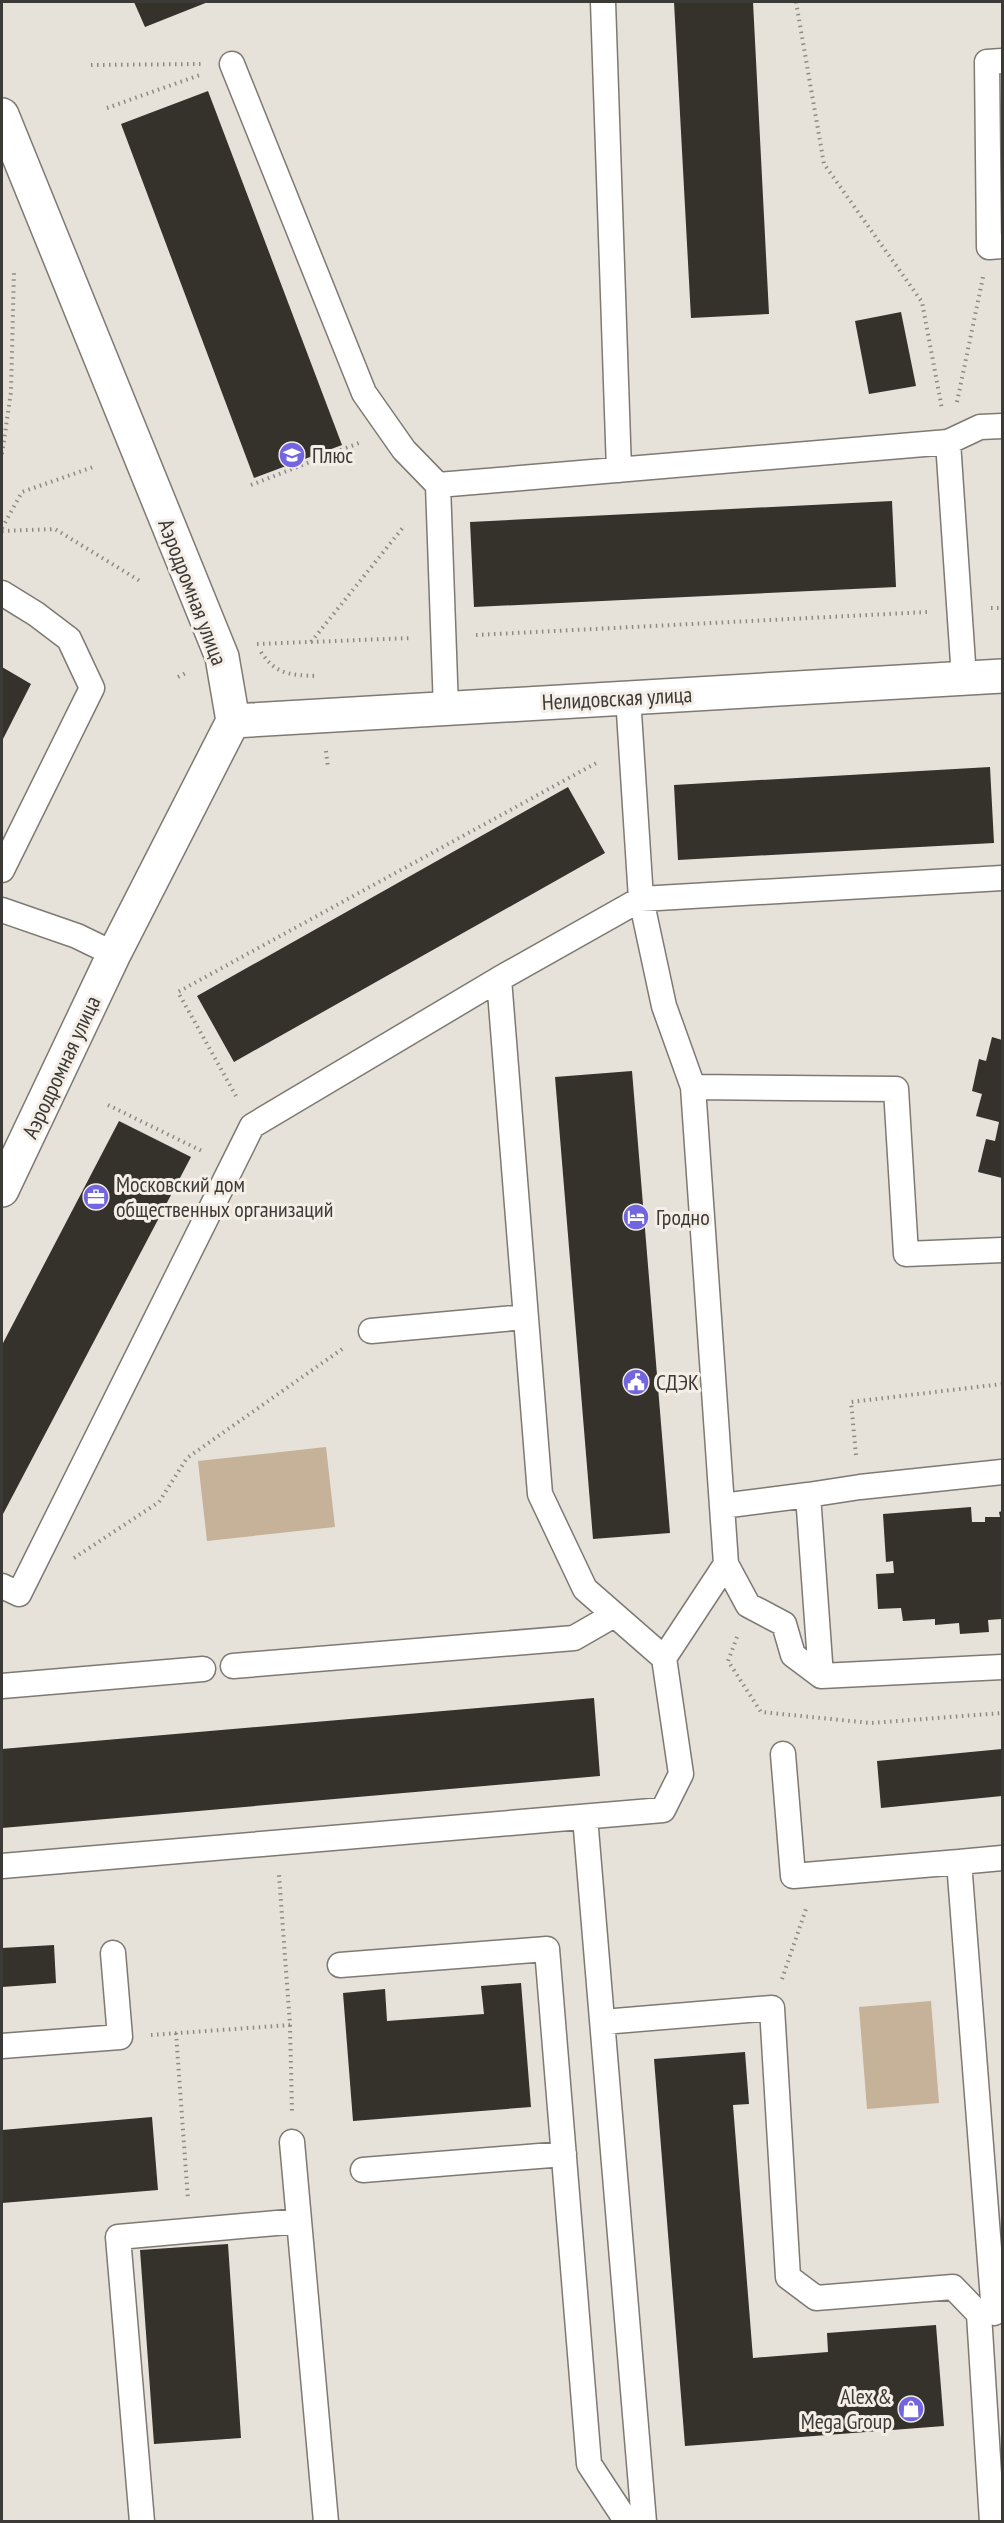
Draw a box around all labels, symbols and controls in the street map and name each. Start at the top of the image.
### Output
school or university icon: Плюс [277,440,307,470]
place label: Плюс [312,441,353,469]
street label: Аэродромная улица [152,515,234,669]
street label: Нелидовская улица [541,680,693,716]
street label: Аэродромная улица [16,991,106,1143]
place label: Московский дом общественных организаций [116,1170,333,1223]
office icon: Московский дом общественных организаций [81,1182,111,1212]
hotel icon: Гродно [621,1202,651,1232]
place label: Гродно [656,1203,710,1231]
public building icon: СДЭК [621,1367,651,1397]
place label: СДЭК [656,1368,699,1396]
place label: Alex & Mega Group [801,2382,892,2435]
shop icon: Alex & Mega Group [896,2394,926,2424]

